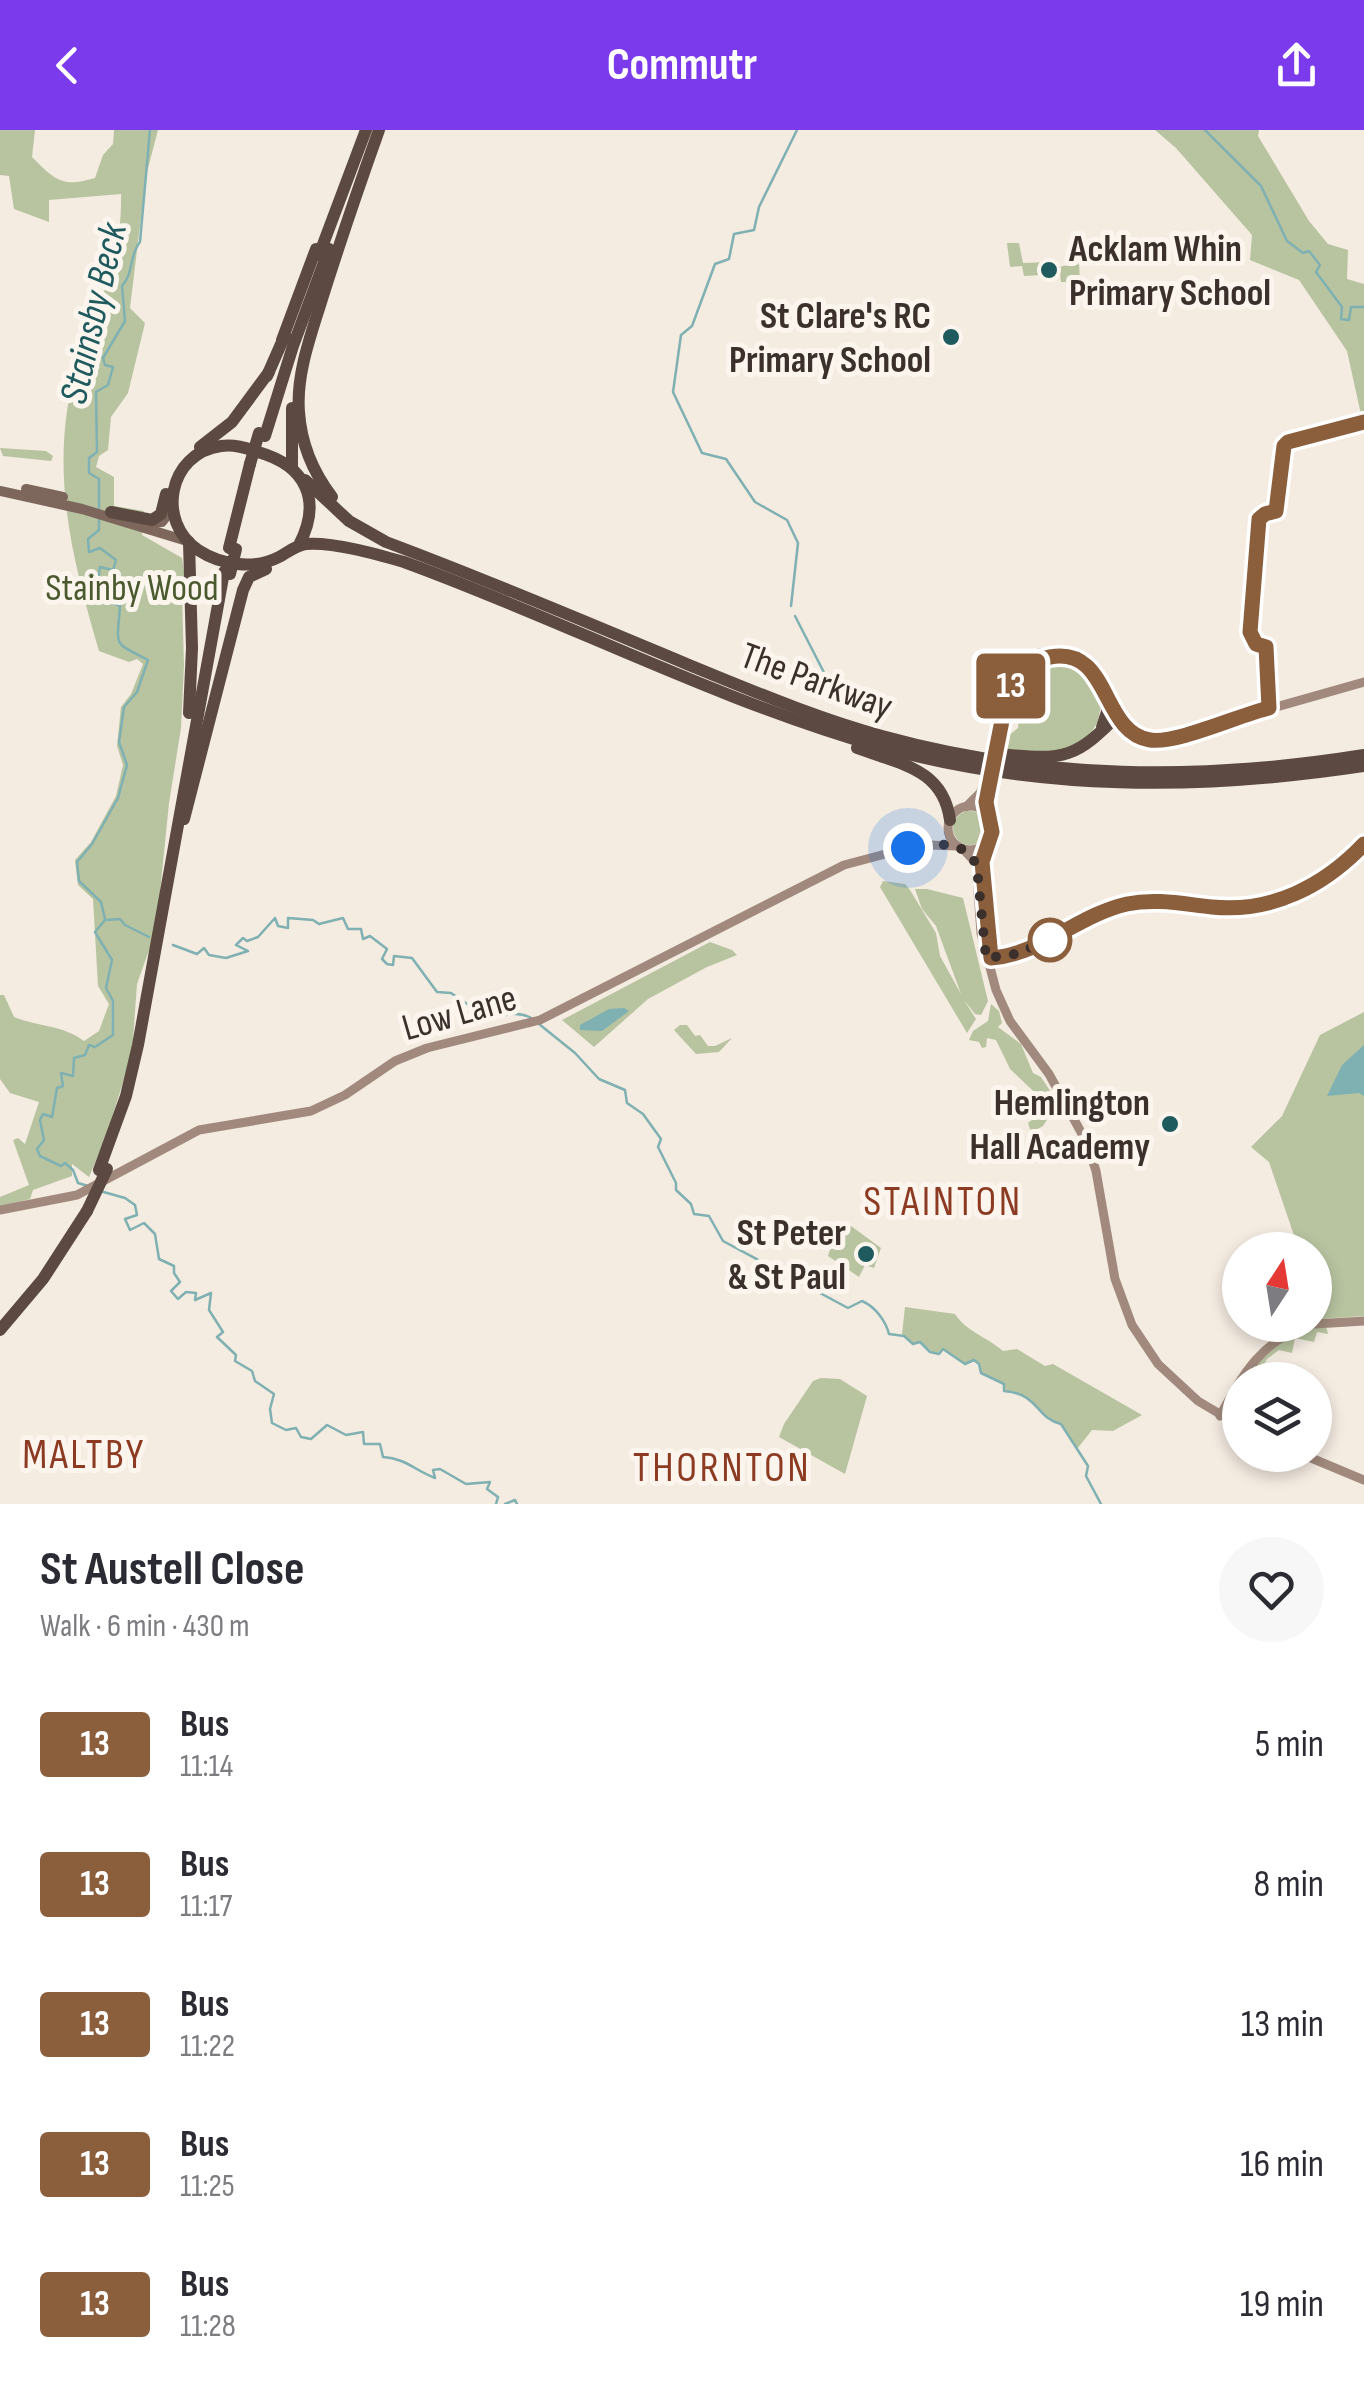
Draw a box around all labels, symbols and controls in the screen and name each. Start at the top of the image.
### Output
icon: back [40,38,95,93]
text: Commutr [607,38,757,93]
icon: share [1269,38,1324,93]
water label: Stainsby Beck [50,218,138,408]
place label: Acklam Whin Primary School [1068,227,1271,316]
marker: Acklam Whin Primary School [1038,259,1060,281]
place label: St Clare's RC Primary School [729,294,931,383]
marker: St Clare's RC Primary School [940,326,962,348]
park label: Stainby Wood [45,566,219,611]
street label: The Parkway [734,633,899,730]
line badge: 13 [966,654,1056,718]
text: 13 [996,665,1026,708]
your location [883,823,933,873]
unlabelled marker [1029,919,1071,961]
street label: Low Lane [397,976,522,1051]
place label: Hemlington Hall Academy [970,1081,1150,1170]
marker: Hemlington Hall Academy [1159,1113,1181,1135]
district label: STAINTON [863,1177,1023,1228]
place label: St Peter & St Paul [728,1211,846,1300]
north arrow [1222,1232,1332,1342]
map controls [1222,1232,1332,1472]
marker: St Peter & St Paul [855,1243,877,1265]
button: layers [1222,1362,1332,1472]
district label: MALTBY [22,1430,146,1481]
district label: THORNTON [633,1443,811,1494]
button: heart [1219,1537,1324,1642]
text: St Austell Close [40,1541,304,1598]
text: Walk · 6 min · 430 m [40,1607,250,1646]
text: Bus [180,1702,229,1747]
text: 5 min [1255,1722,1324,1767]
text: 13 [80,1723,110,1766]
text: 11:14 [180,1747,233,1786]
text: Bus [180,1842,229,1887]
text: 8 min [1254,1862,1324,1907]
text: 13 [80,1863,110,1906]
text: 11:17 [180,1887,232,1926]
text: Bus [180,1982,229,2027]
text: 13 min [1241,2002,1324,2047]
text: 13 [80,2003,110,2046]
text: 11:22 [180,2027,235,2066]
text: Bus [180,2122,229,2167]
text: 16 min [1240,2142,1324,2187]
text: 13 [80,2143,110,2186]
text: 11:25 [180,2167,234,2206]
text: Bus [180,2262,229,2307]
text: 19 min [1240,2282,1324,2327]
text: 13 [80,2283,110,2326]
text: 11:28 [180,2307,236,2346]

